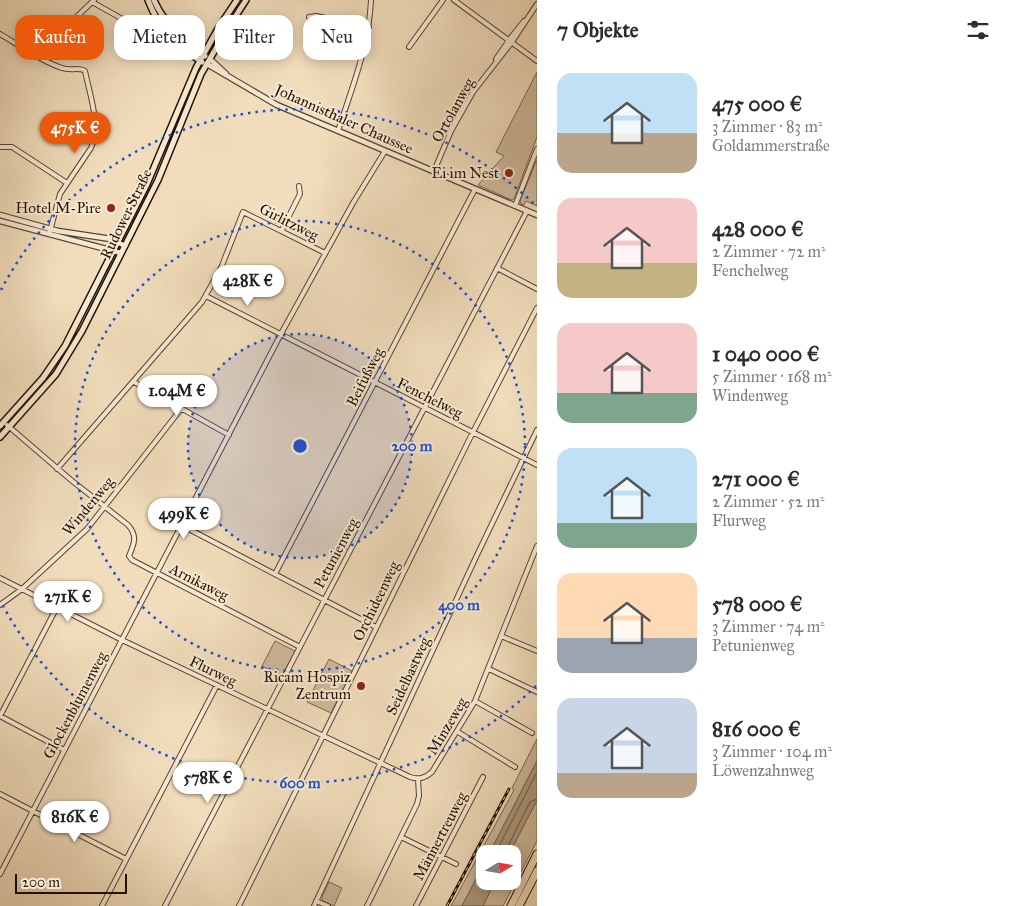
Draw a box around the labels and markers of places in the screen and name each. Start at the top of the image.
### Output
pin: 475K € [34,112,116,154]
place label: Ei im Nest [431,164,500,182]
marker: Ei im Nest [503,167,515,179]
place label: Hotel M-Pire [16,199,101,217]
marker: Hotel M-Pire [105,202,117,214]
pin: 428K € [207,264,289,307]
pin: 1.04M € [131,374,223,417]
centre of rings [291,437,309,455]
pin: 499K € [143,498,225,540]
pin: 271K € [27,580,109,623]
place label: Ricam Hospiz Zentrum [263,668,351,703]
marker: Ricam Hospiz Zentrum [355,680,367,692]
pin: 578K € [167,762,249,804]
pin: 816K € [34,800,116,843]

